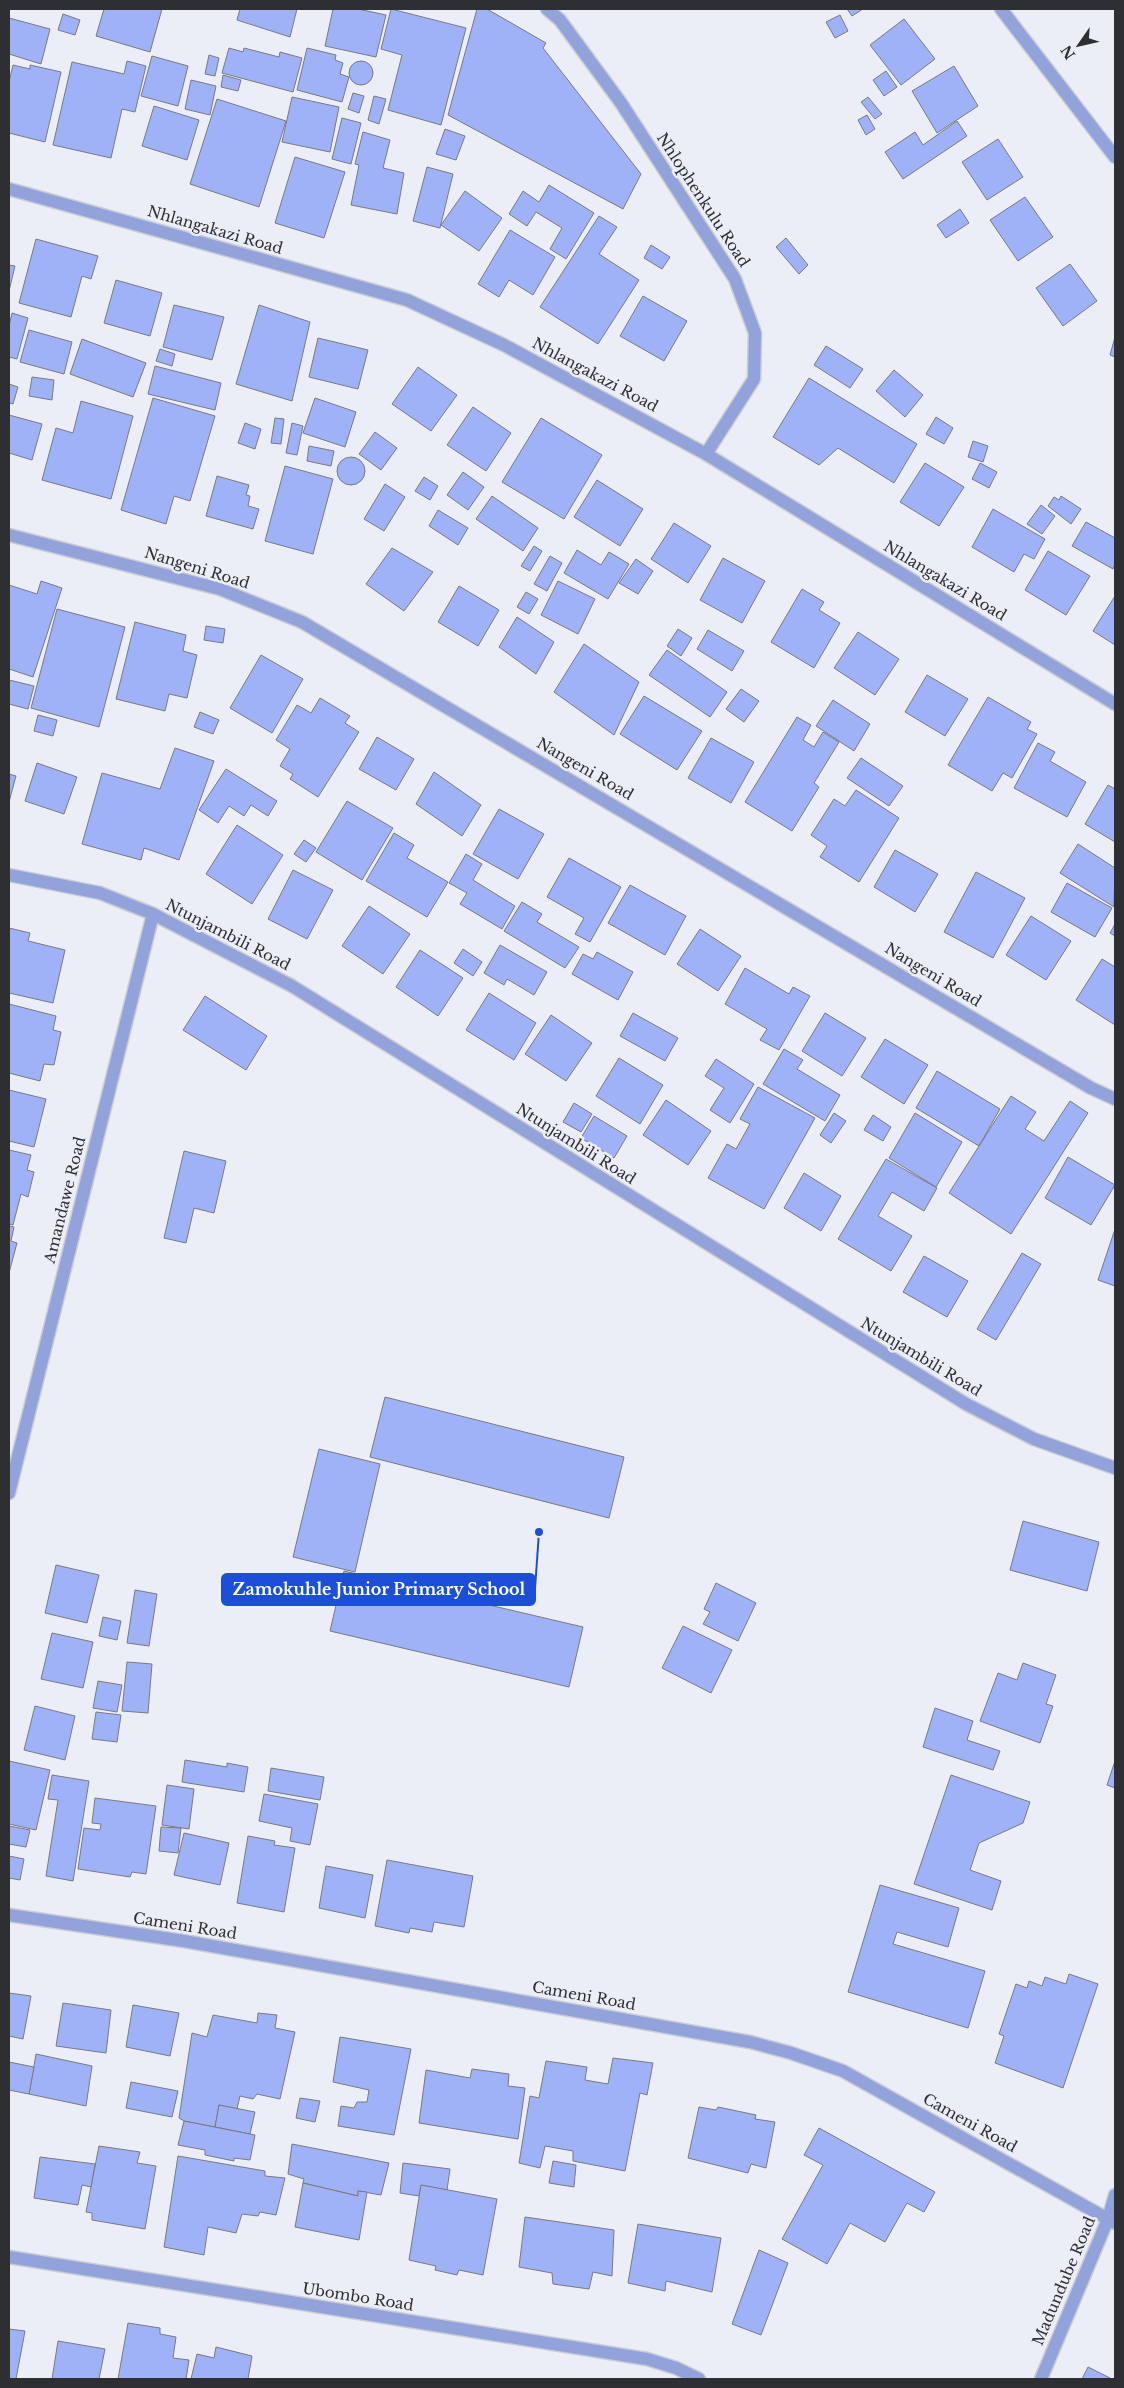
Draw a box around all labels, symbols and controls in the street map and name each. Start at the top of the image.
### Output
north arrow [1054,20,1104,70]
text: N [1057,42,1079,63]
street label: Nhlophenkulu Road [653,129,754,270]
street label: Nhlangakazi Road [145,201,285,258]
street label: Nhlangakazi Road [529,333,661,416]
street label: Nhlangakazi Road [880,536,1010,625]
street label: Nangeni Road [142,543,252,593]
street label: Nangeni Road [533,733,637,804]
street label: Ntunjambili Road [163,895,294,974]
street label: Nangeni Road [882,938,985,1011]
street label: Ntunjambili Road [513,1099,640,1188]
street label: Amandawe Road [39,1135,89,1266]
street label: Ntunjambili Road [857,1313,985,1400]
callout: Zamokuhle Junior Primary School [222,1574,535,1605]
text: Zamokuhle Junior Primary School [233,1579,526,1599]
street label: Cameni Road [132,1908,238,1943]
street label: Cameni Road [531,1977,637,2014]
street label: Cameni Road [920,2089,1021,2156]
street label: Madundube Road [1028,2214,1099,2348]
street label: Ubombo Road [301,2278,415,2315]

